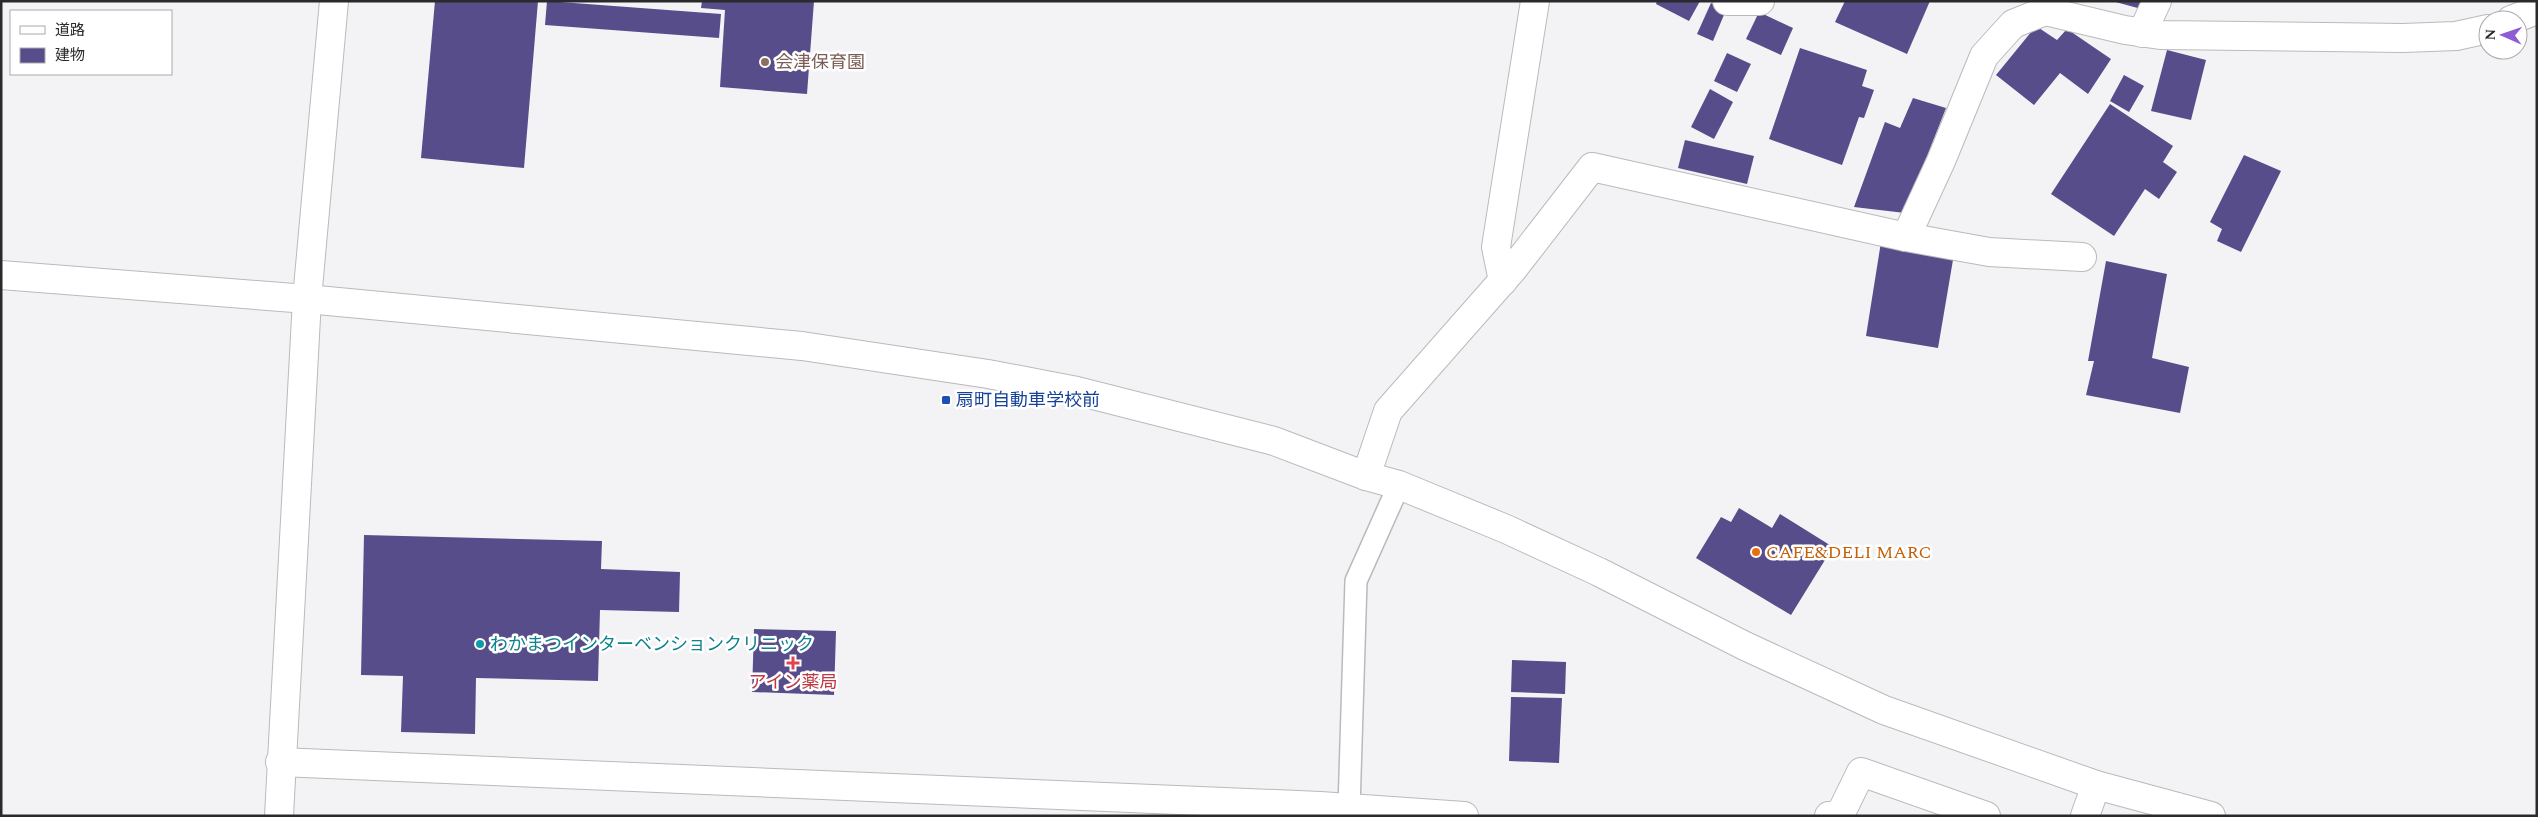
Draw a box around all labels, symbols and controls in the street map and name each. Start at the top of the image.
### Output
legend [10,10,172,75]
north arrow [2478,10,2528,60]
text: 道路 [55,19,85,42]
text: N [2480,28,2501,41]
text: 建物 [55,44,85,67]
place label: 会津保育園 [775,49,865,76]
marker: 会津保育園 [759,56,771,68]
place label: 扇町自動車学校前 [956,387,1100,414]
marker: 扇町自動車学校前 [940,394,952,406]
place label: CAFE&DELI MARC [1766,539,1932,566]
marker: CAFE&DELI MARC [1750,546,1762,558]
place label: わかまつインターベンションクリニック [490,631,814,658]
marker: わかまつインターベンションクリニック [474,638,486,650]
marker: アイン薬局 [787,657,799,669]
place label: アイン薬局 [748,669,838,696]

